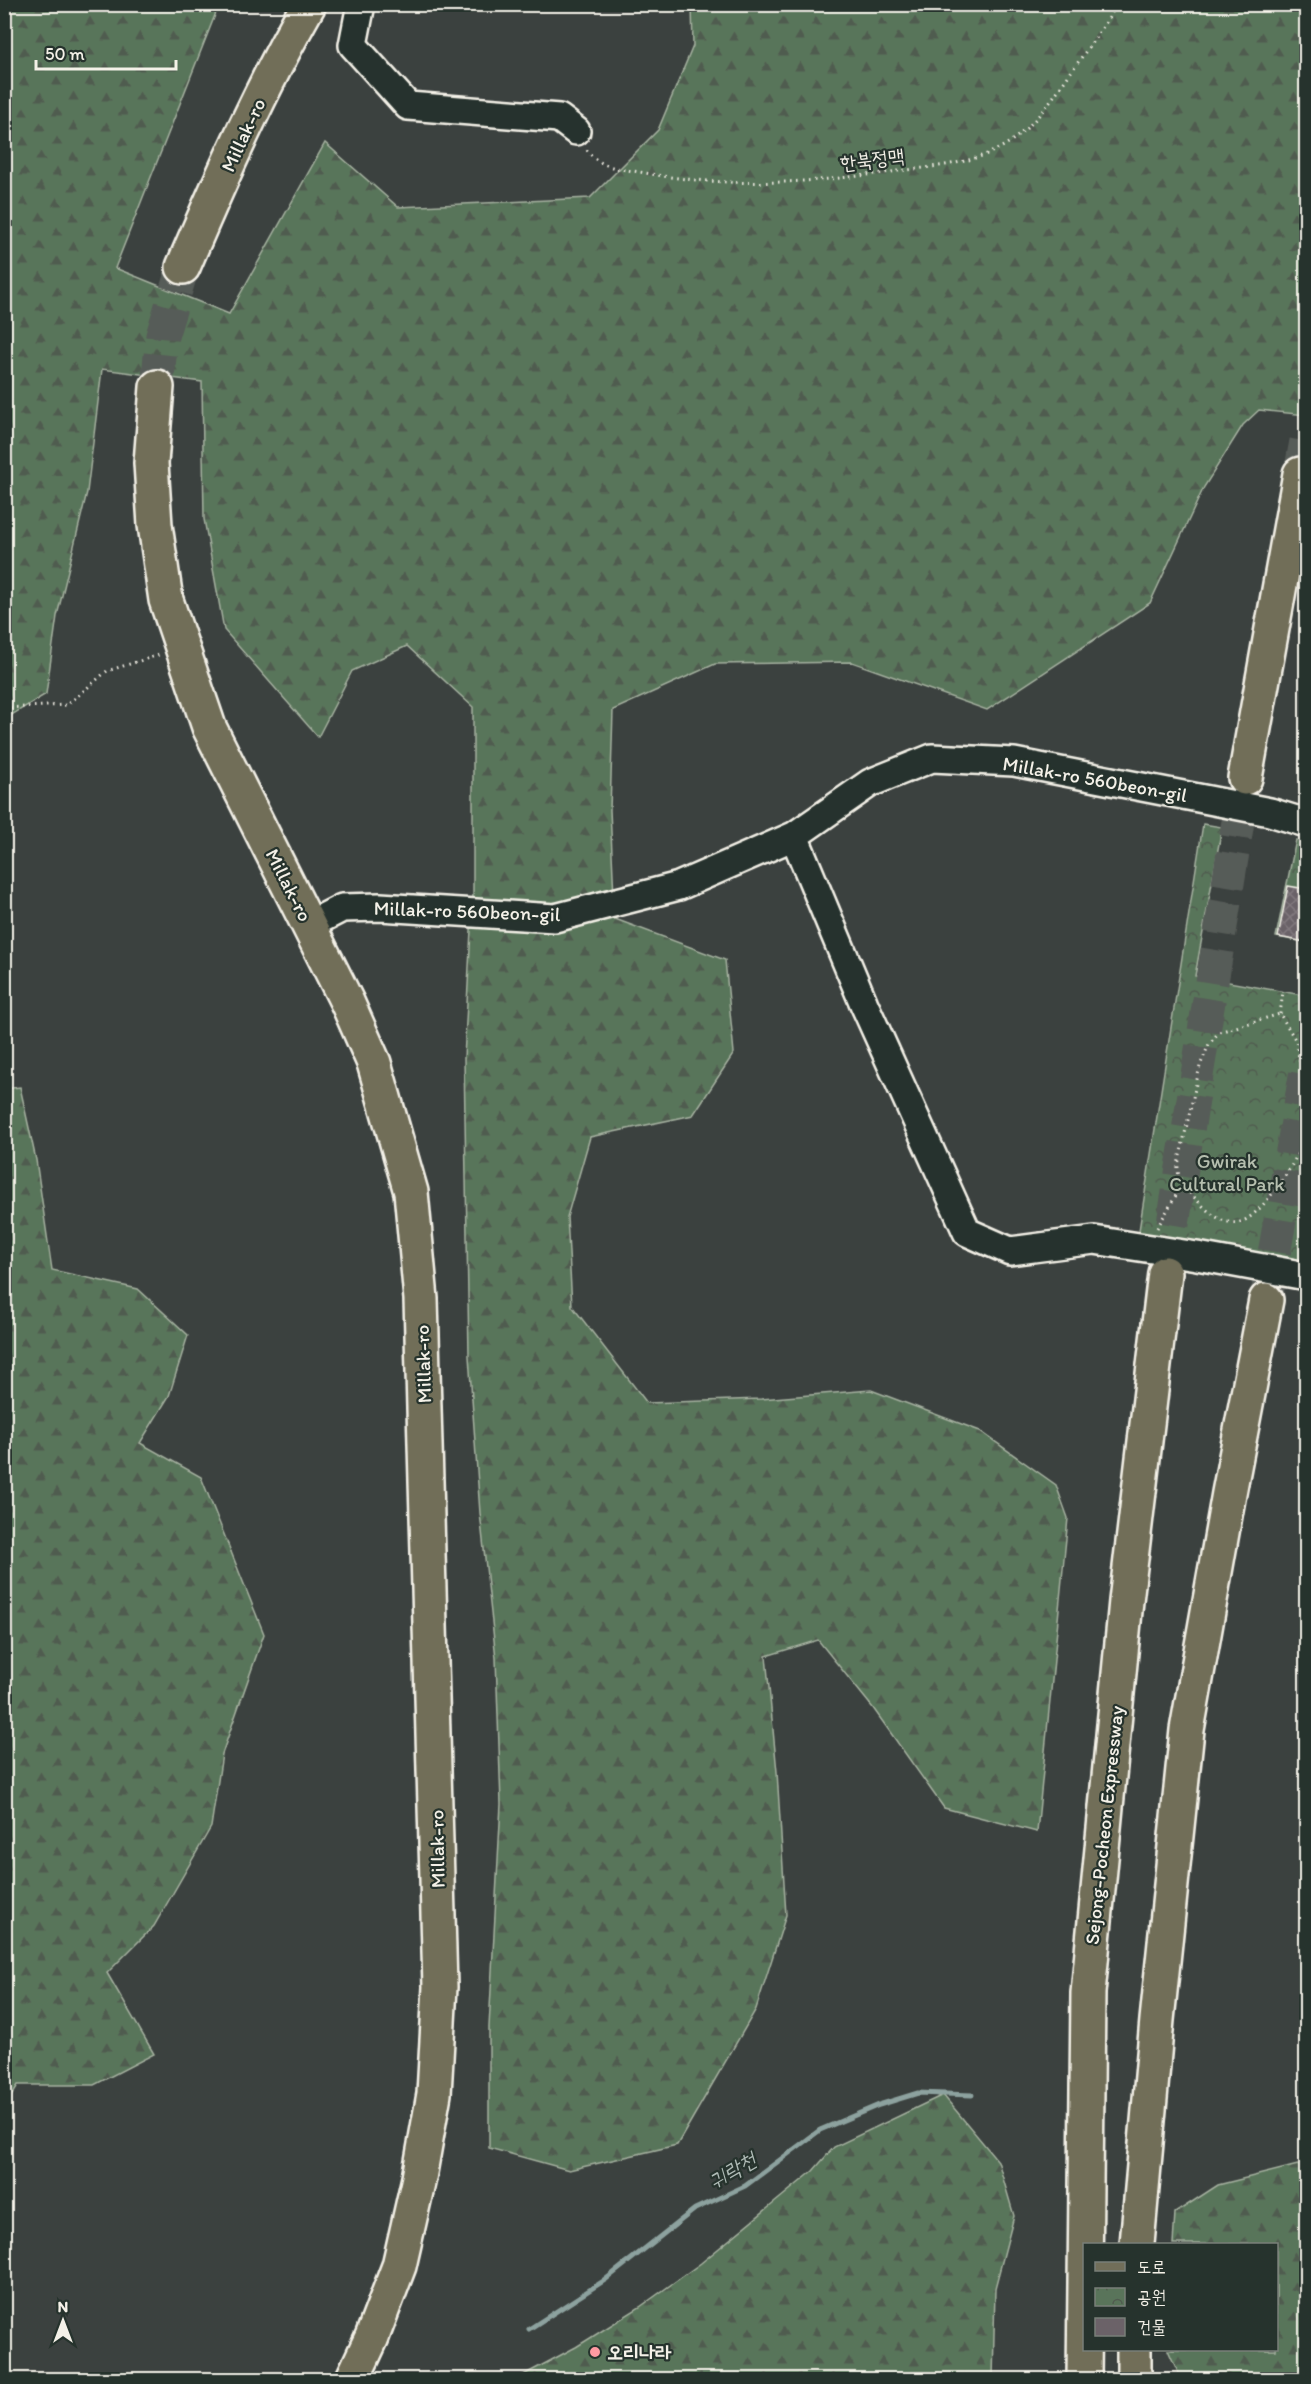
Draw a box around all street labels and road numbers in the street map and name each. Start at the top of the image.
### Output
street label: Millak-ro [216,94,270,176]
street label: 한북정맥 [839,143,905,175]
street label: Millak-ro 560beon-gil [1001,751,1189,807]
street label: Millak-ro [260,845,318,925]
street label: Millak-ro 560beon-gil [373,896,561,926]
street label: Millak-ro [410,1324,436,1404]
street label: Sejong-Pocheon Expressway [1080,1704,1129,1946]
street label: Millak-ro [424,1810,450,1888]

